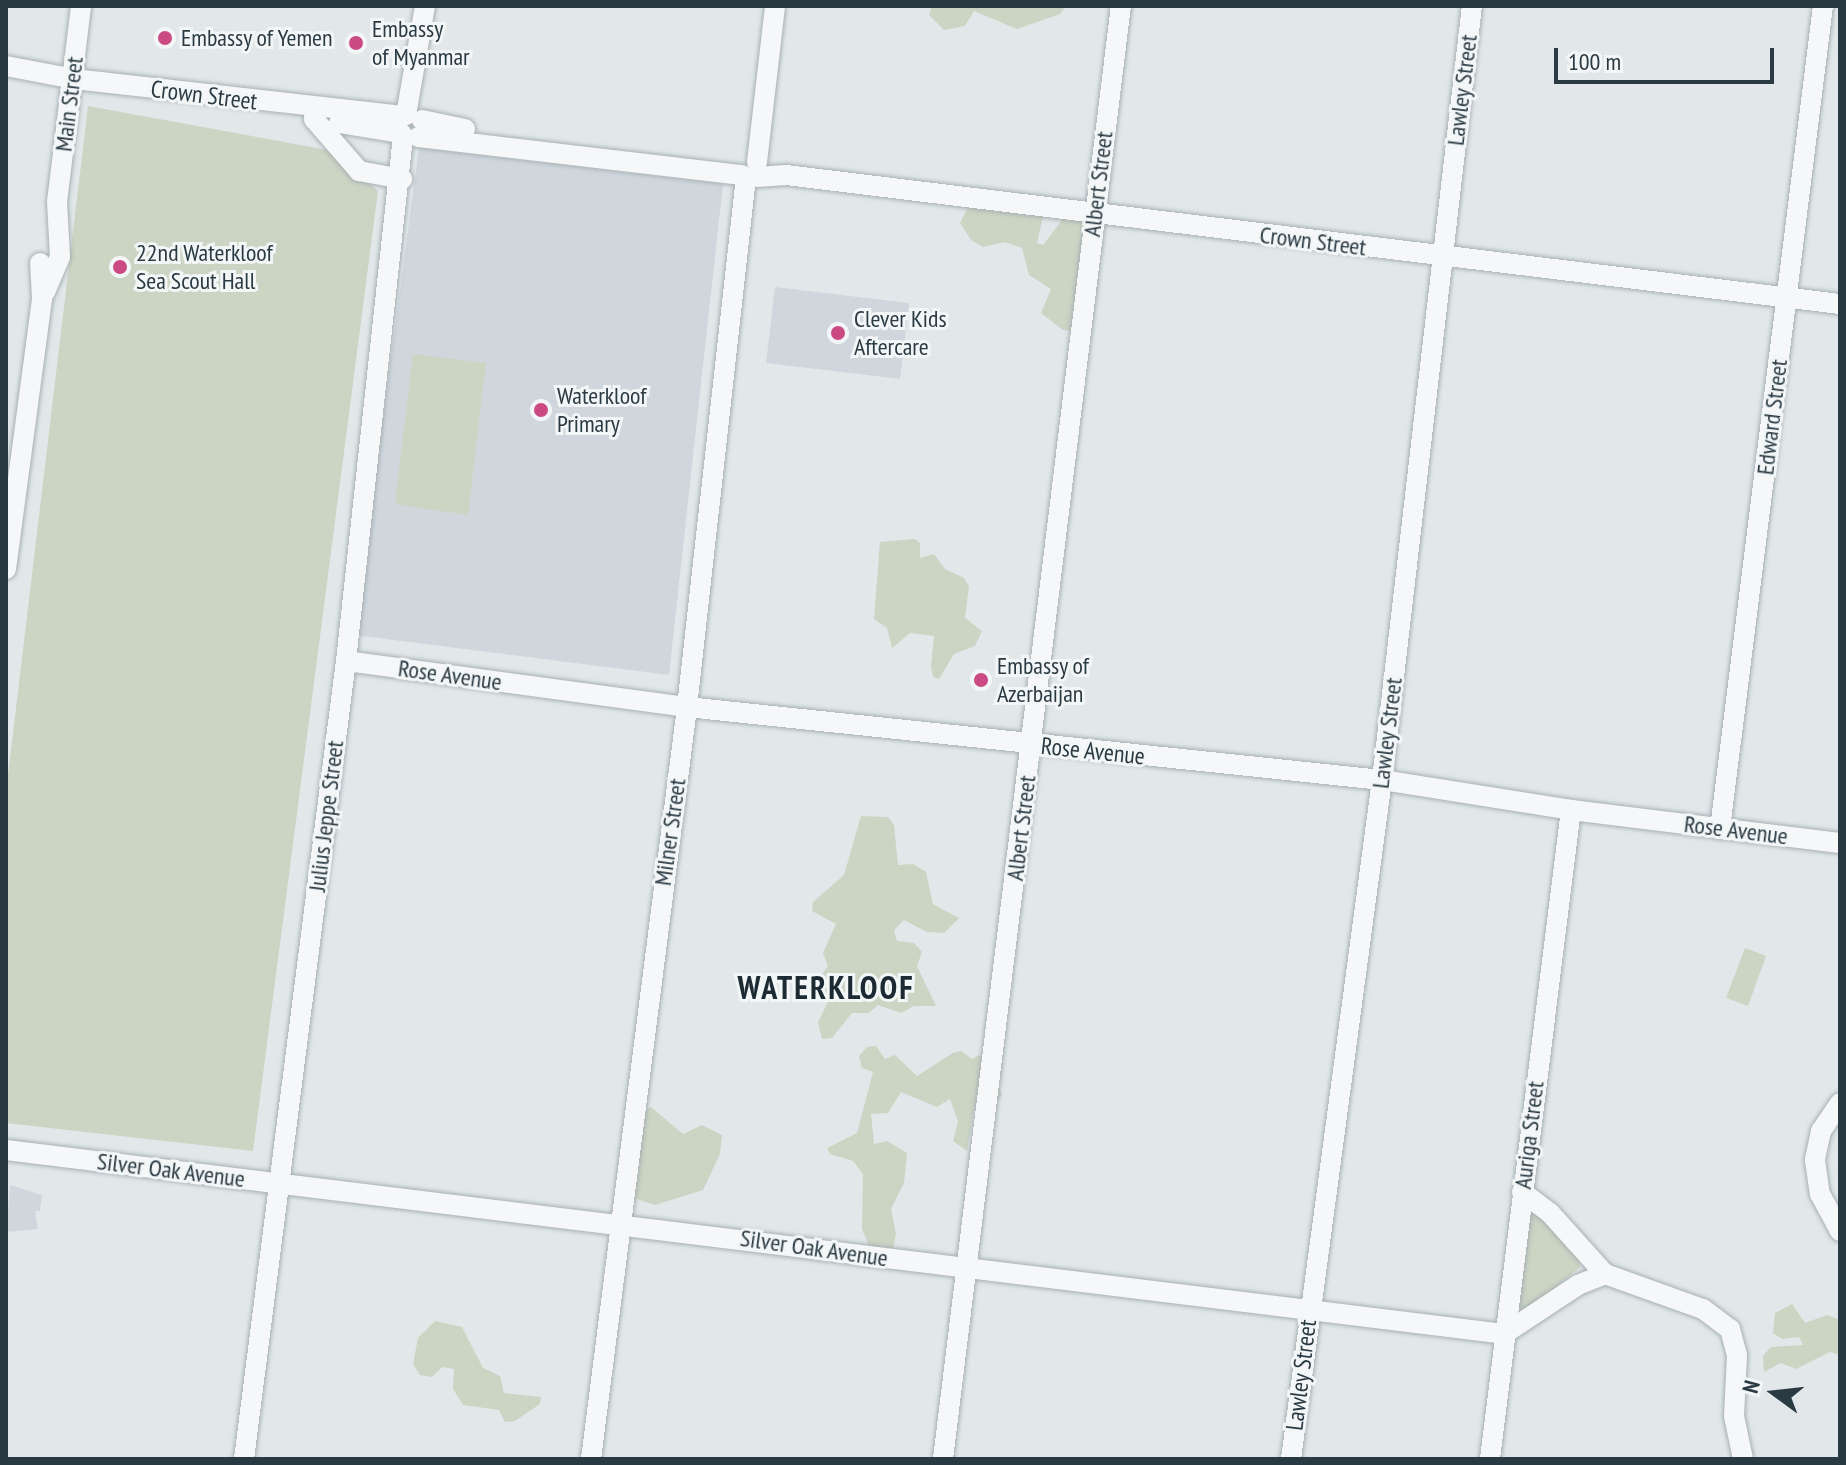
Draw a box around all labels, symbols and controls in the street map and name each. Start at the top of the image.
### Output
place label: Embassy of Myanmar [372,15,470,71]
place label: Embassy of Yemen [181,24,334,52]
marker: Embassy of Yemen [156,29,174,47]
scale bar [1558,32,1778,82]
street label: Lawley Street [1441,33,1483,147]
marker: Embassy of Myanmar [347,34,365,52]
text: 100 m [1568,46,1621,77]
street label: Main Street [49,55,89,153]
street label: Crown Street [149,74,259,116]
street label: Albert Street [1077,130,1119,238]
street label: Crown Street [1258,220,1368,262]
place label: 22nd Waterkloof Sea Scout Hall [136,239,273,295]
marker: 22nd Waterkloof Sea Scout Hall [111,258,129,276]
place label: Clever Kids Aftercare [854,305,947,361]
marker: Clever Kids Aftercare [829,324,847,342]
street label: Edward Street [1751,358,1793,476]
place label: Waterkloof Primary [557,382,646,438]
marker: Waterkloof Primary [532,401,550,419]
place label: Embassy of Azerbaijan [997,652,1090,708]
street label: Rose Avenue [396,653,504,697]
marker: Embassy of Azerbaijan [972,671,990,689]
street label: Lawley Street [1366,676,1408,790]
street label: Rose Avenue [1039,731,1147,771]
street label: Julius Jeppe Street [302,739,350,893]
street label: Albert Street [1000,774,1042,882]
street label: Milner Street [648,777,692,887]
street label: Rose Avenue [1682,809,1790,851]
district label: WATERKLOOF [737,968,915,1006]
street label: Auriga Street [1508,1080,1550,1190]
street label: Silver Oak Avenue [95,1147,247,1193]
street label: Silver Oak Avenue [738,1223,890,1273]
street label: Lawley Street [1280,1318,1322,1432]
north arrow [1734,1353,1814,1433]
text: N [1736,1377,1766,1396]

